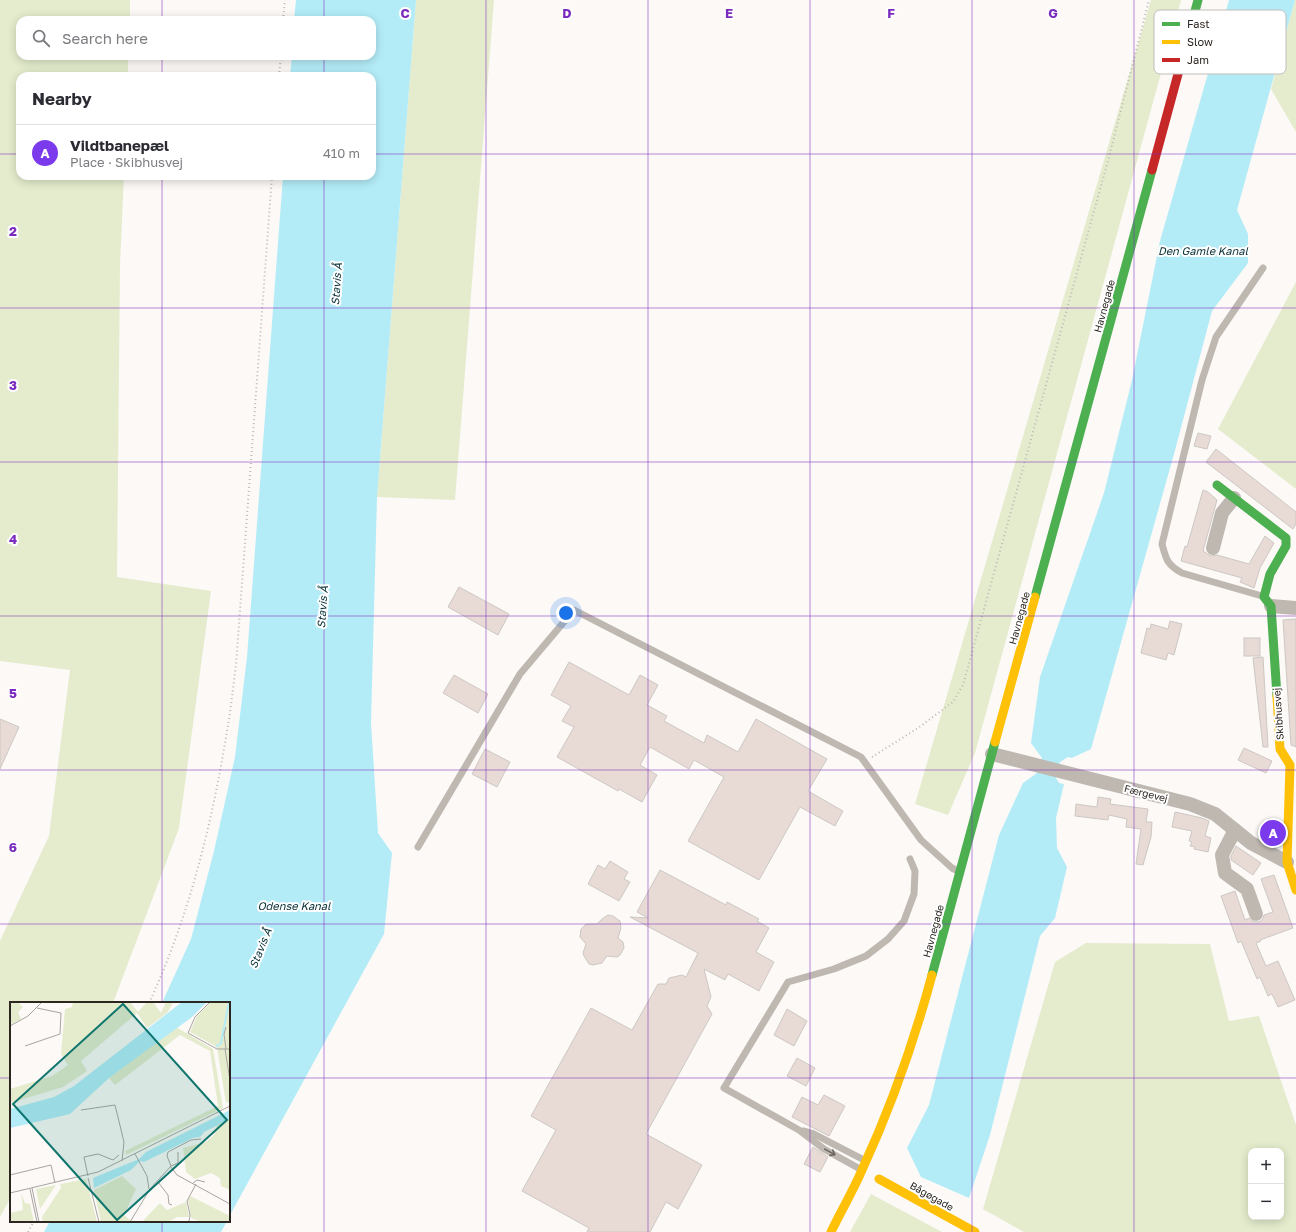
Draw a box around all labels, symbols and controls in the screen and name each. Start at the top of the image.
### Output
text: C [400,5,410,21]
text: D [562,5,572,21]
text: E [725,5,733,21]
text: F [887,5,895,21]
text: G [1048,5,1058,21]
legend [1154,10,1286,74]
search box [16,16,376,60]
text: Fast [1187,17,1210,30]
icon: search [30,27,52,49]
text: Search here [62,29,148,47]
text: Slow [1187,35,1213,48]
text: Jam [1187,53,1209,66]
text: Nearby [32,88,92,109]
text: Vildtbanepæl [70,136,169,154]
text: A [40,145,50,161]
text: 410 m [323,145,360,161]
text: Place · Skibhusvej [70,154,183,170]
text: 2 [9,223,17,239]
water label: Den Gamle Kanal [1158,244,1248,257]
water label: Stavis Å [328,262,344,306]
street label: Havnegade [1091,278,1117,334]
text: 3 [9,377,17,393]
text: 4 [9,531,17,547]
water label: Stavis Å [314,585,330,629]
street label: Havnegade [1006,590,1032,646]
your location [556,603,576,623]
text: 5 [9,685,17,701]
street label: Skibhusvej [1270,688,1286,740]
street label: Færgevej [1123,782,1169,804]
pin: A [1260,818,1286,848]
text: 6 [9,839,17,855]
water label: Odense Kanal [257,899,331,912]
street label: Havnegade [920,903,946,959]
water label: Stavis Å [246,925,274,970]
inset map [10,1002,230,1222]
one-way arrow [824,1148,836,1156]
map controls [1248,1148,1284,1220]
button: + [1248,1148,1284,1184]
street label: Bågøgade [908,1179,956,1213]
button: − [1248,1184,1284,1220]

